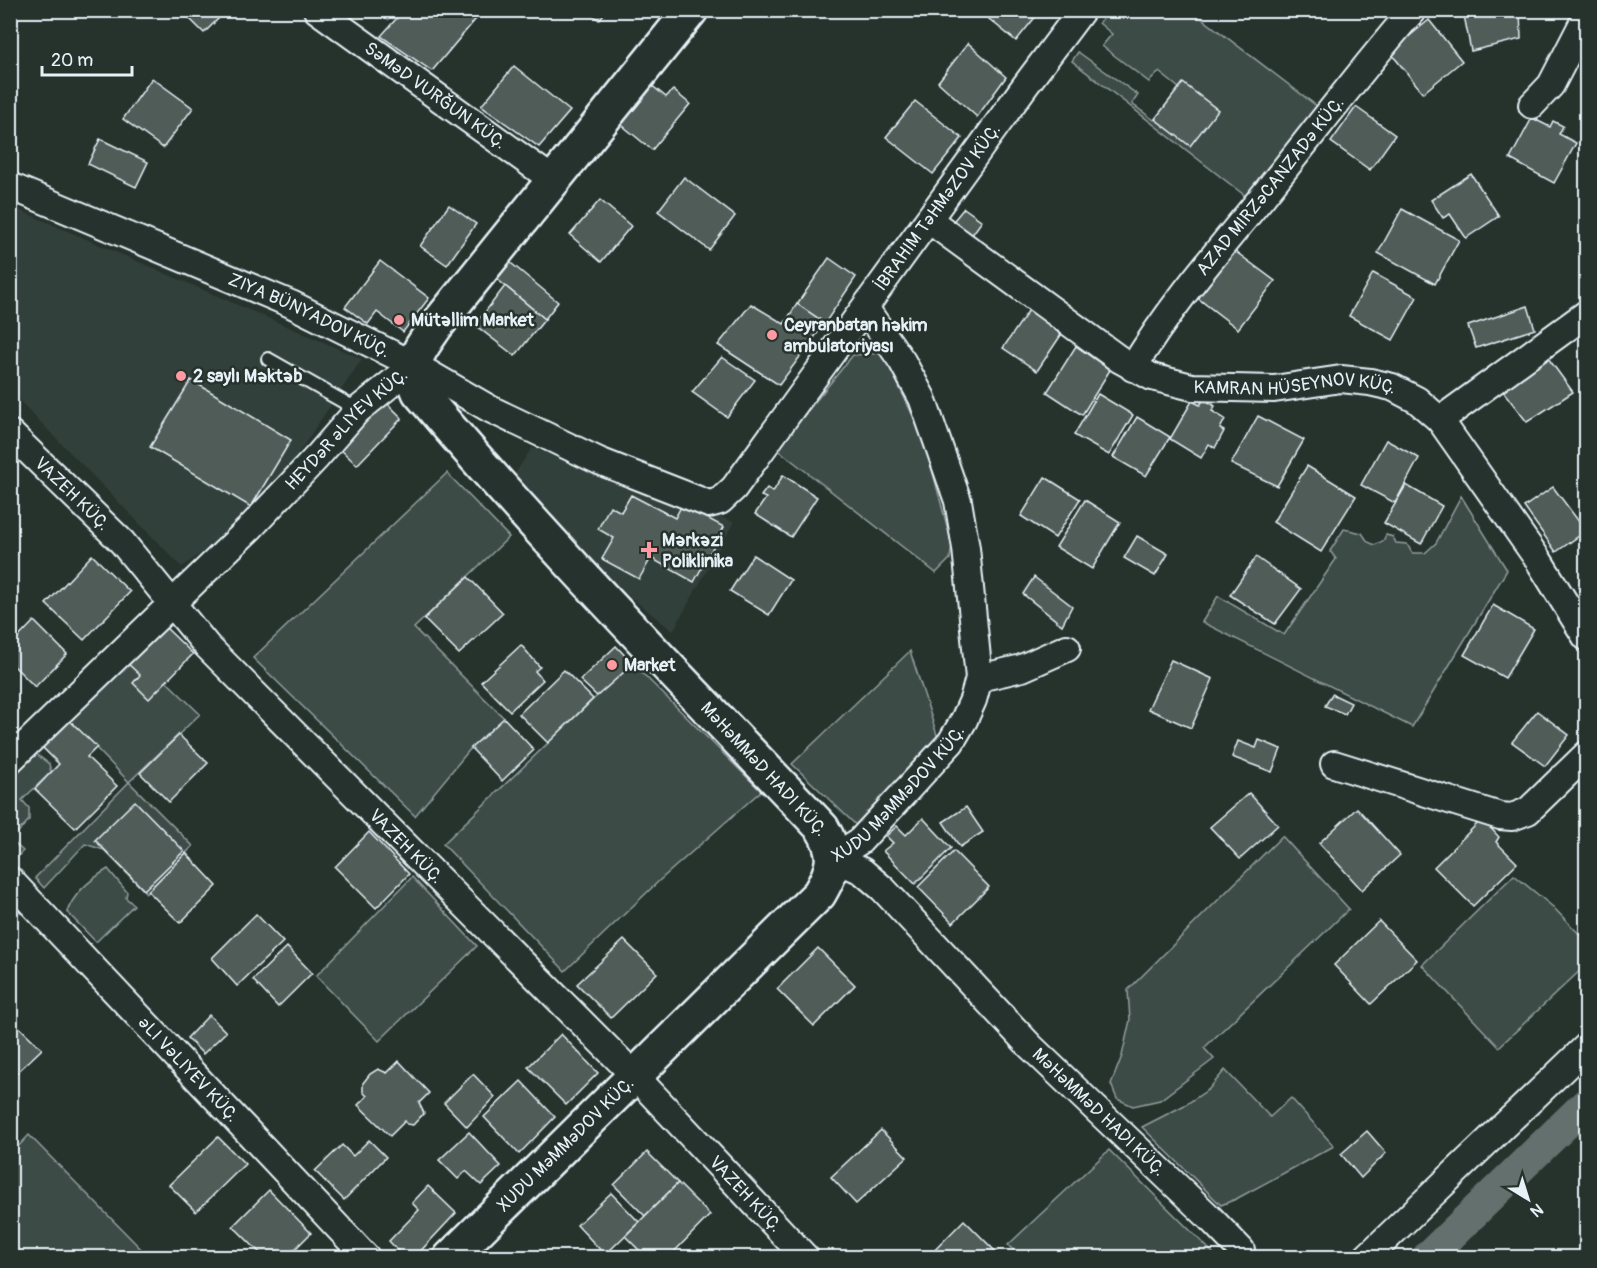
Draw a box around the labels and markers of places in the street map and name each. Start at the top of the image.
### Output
place label: Mütəllim Market [411,309,535,332]
marker: Mütəllim Market [392,313,406,327]
place label: Ceyranbatan həkim ambulatoriyası [784,314,927,358]
marker: Ceyranbatan həkim ambulatoriyası [765,328,779,342]
place label: 2 saylı Məktəb [193,365,302,388]
marker: 2 saylı Məktəb [174,369,188,383]
place label: Mərkəzi Poliklinika [662,529,734,573]
marker: Mərkəzi Poliklinika [640,541,658,559]
place label: Market [624,654,676,677]
marker: Market [605,658,619,672]

